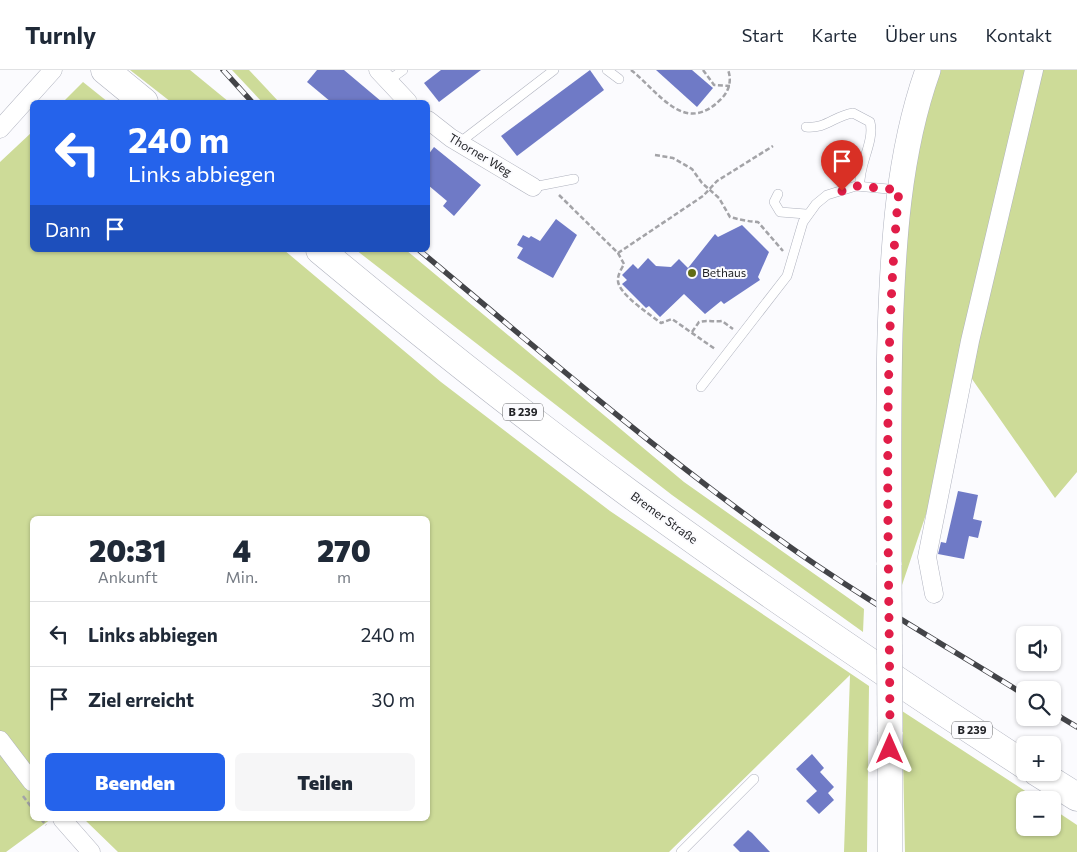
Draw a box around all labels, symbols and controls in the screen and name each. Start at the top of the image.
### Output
text: Turnly [25,20,96,49]
text: Start [742,24,784,46]
text: Karte [812,24,857,46]
text: Über uns [885,24,958,46]
text: Kontakt [986,24,1052,46]
text: 240 m [128,117,229,160]
icon: left [45,120,110,185]
street label: Thorner Weg [446,130,515,179]
pin [821,140,863,191]
icon: arrive [828,147,856,175]
text: Links abbiegen [128,160,276,187]
icon: arrive [101,215,129,243]
text: Dann [45,218,91,241]
place label: Bethaus [702,265,746,279]
marker: Bethaus [686,267,698,279]
road number: B 239 [503,404,543,421]
street label: Bremer Straße [629,488,701,546]
text: 20:31 [89,531,166,568]
text: 4 [232,531,251,568]
text: 270 [317,531,371,568]
text: Ankunft [98,567,158,586]
text: Min. [226,567,258,586]
text: m [337,567,351,586]
icon: left [45,620,73,648]
text: Links abbiegen [88,623,218,646]
text: 240 m [361,623,415,646]
map controls [1016,626,1061,836]
button: sound [1016,626,1061,671]
button: search [1016,681,1061,726]
icon: arrive [45,685,73,713]
text: Ziel erreicht [88,688,194,711]
text: 30 m [372,688,415,711]
position arrow [863,722,915,774]
road number: B 239 [952,722,992,738]
button: + [1016,736,1061,781]
button: Beenden [45,753,225,811]
button: Teilen [235,753,415,811]
button: − [1016,791,1061,836]

